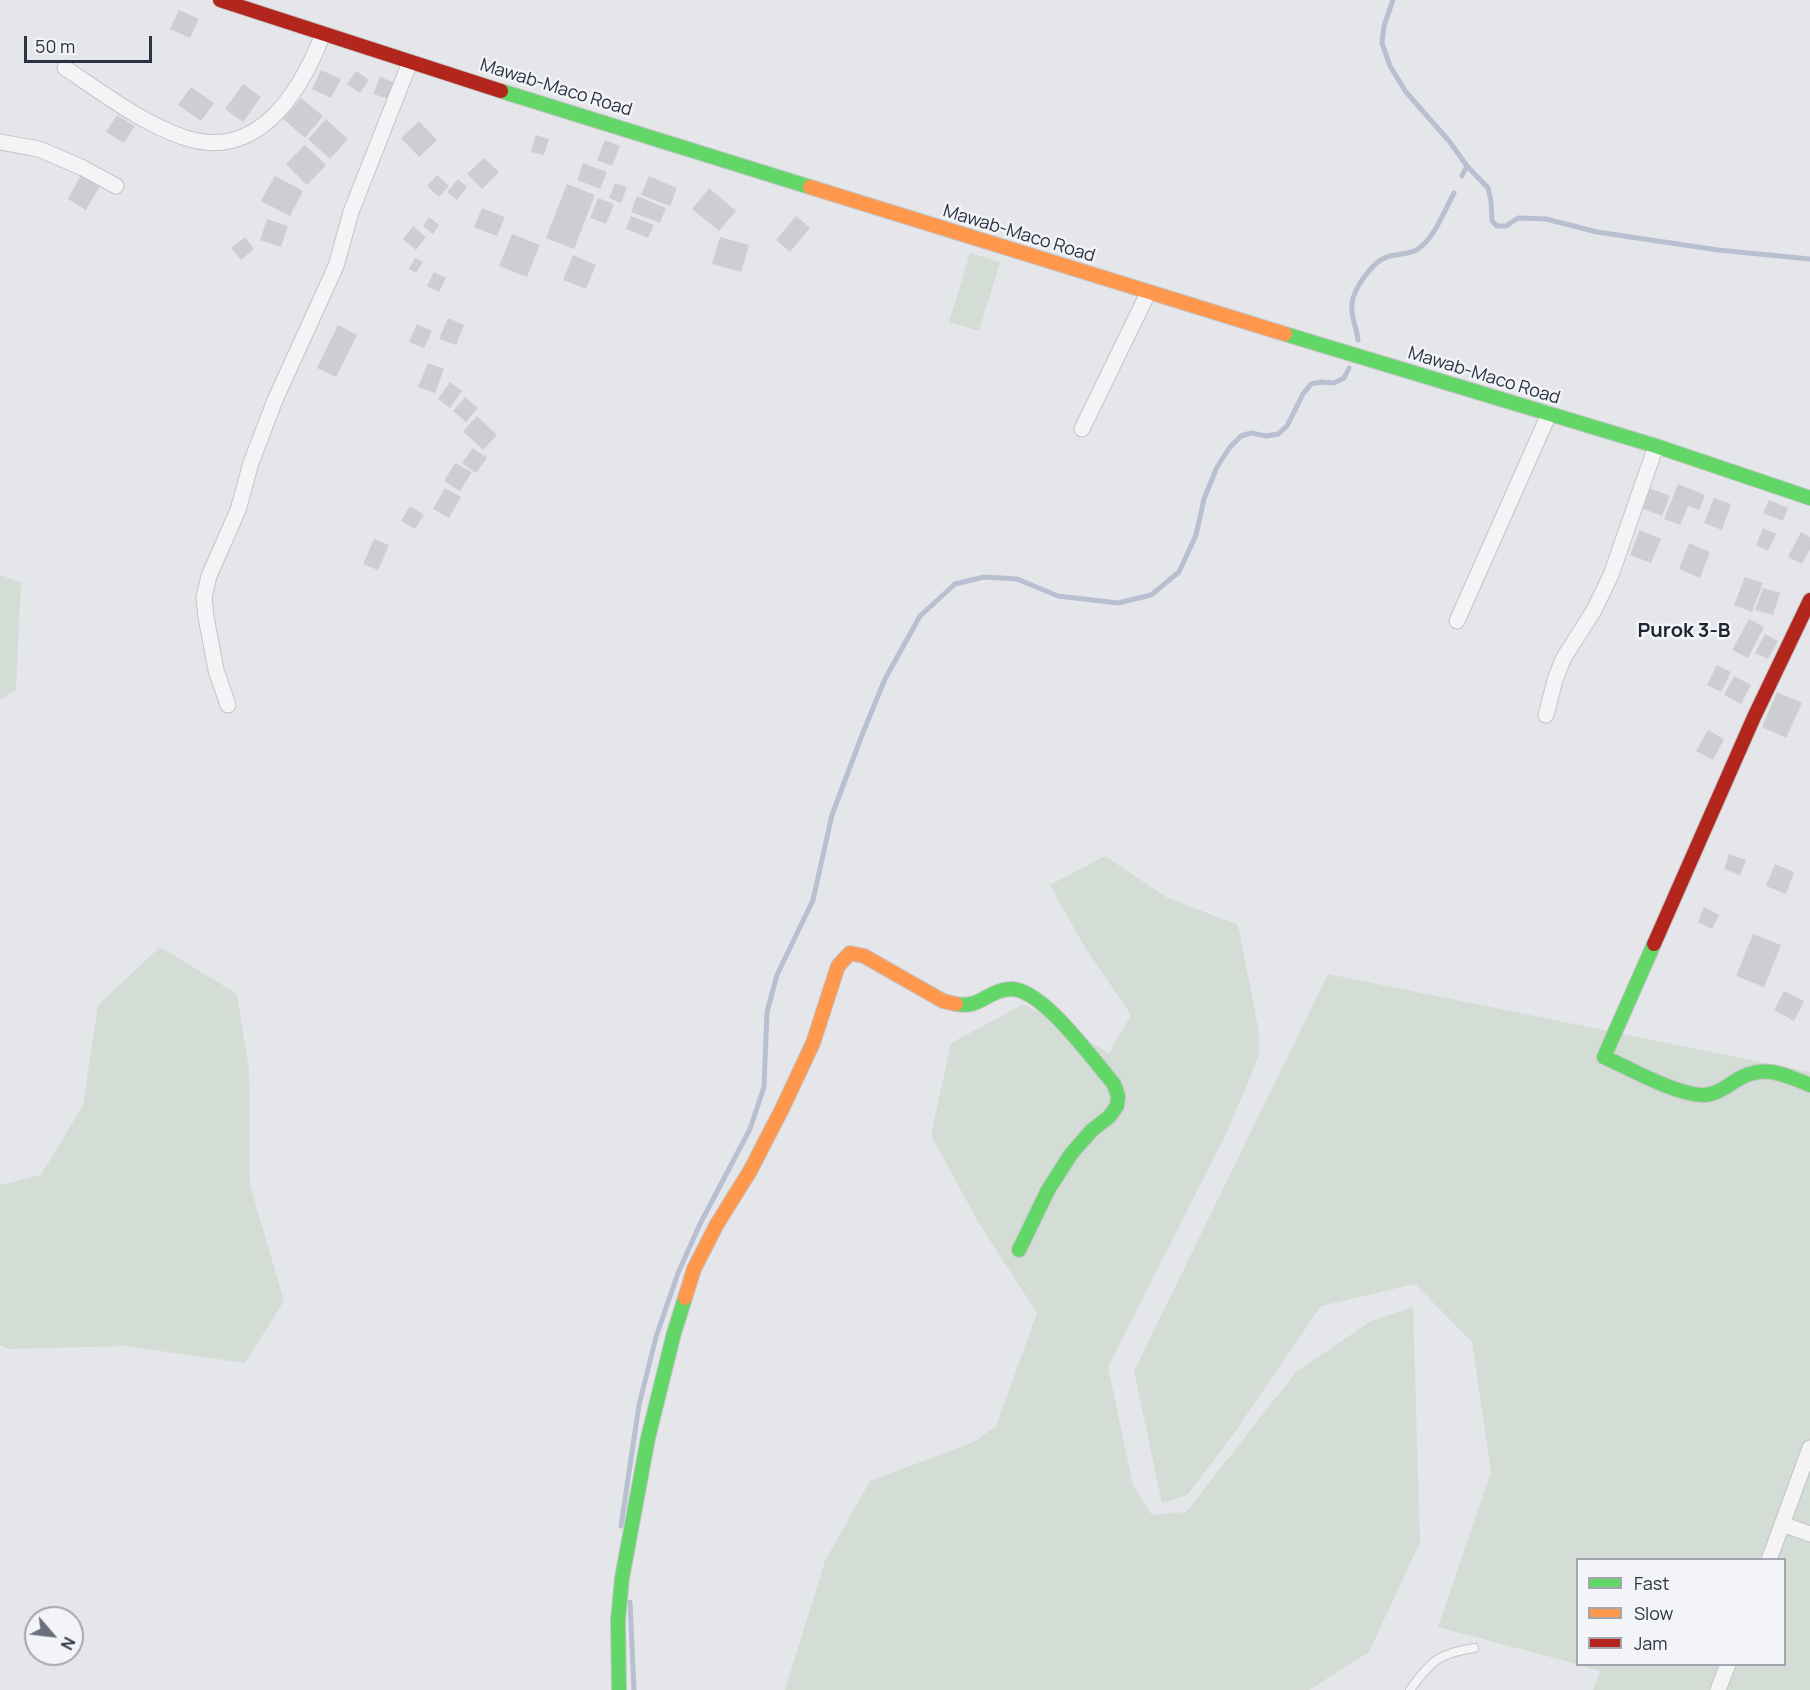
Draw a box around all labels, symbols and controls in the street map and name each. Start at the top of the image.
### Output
scale bar [27,24,154,62]
text: 50 m [35,34,75,58]
street label: Mawab-Maco Road [477,55,635,121]
street label: Mawab-Maco Road [940,201,1098,267]
street label: Mawab-Maco Road [1405,343,1563,409]
district label: Purok 3-B [1638,619,1730,643]
legend [1576,1558,1786,1666]
text: Fast [1634,1571,1669,1595]
text: Slow [1634,1601,1673,1625]
north arrow [24,1606,84,1666]
text: Jam [1634,1631,1668,1655]
text: N [56,1633,81,1654]

